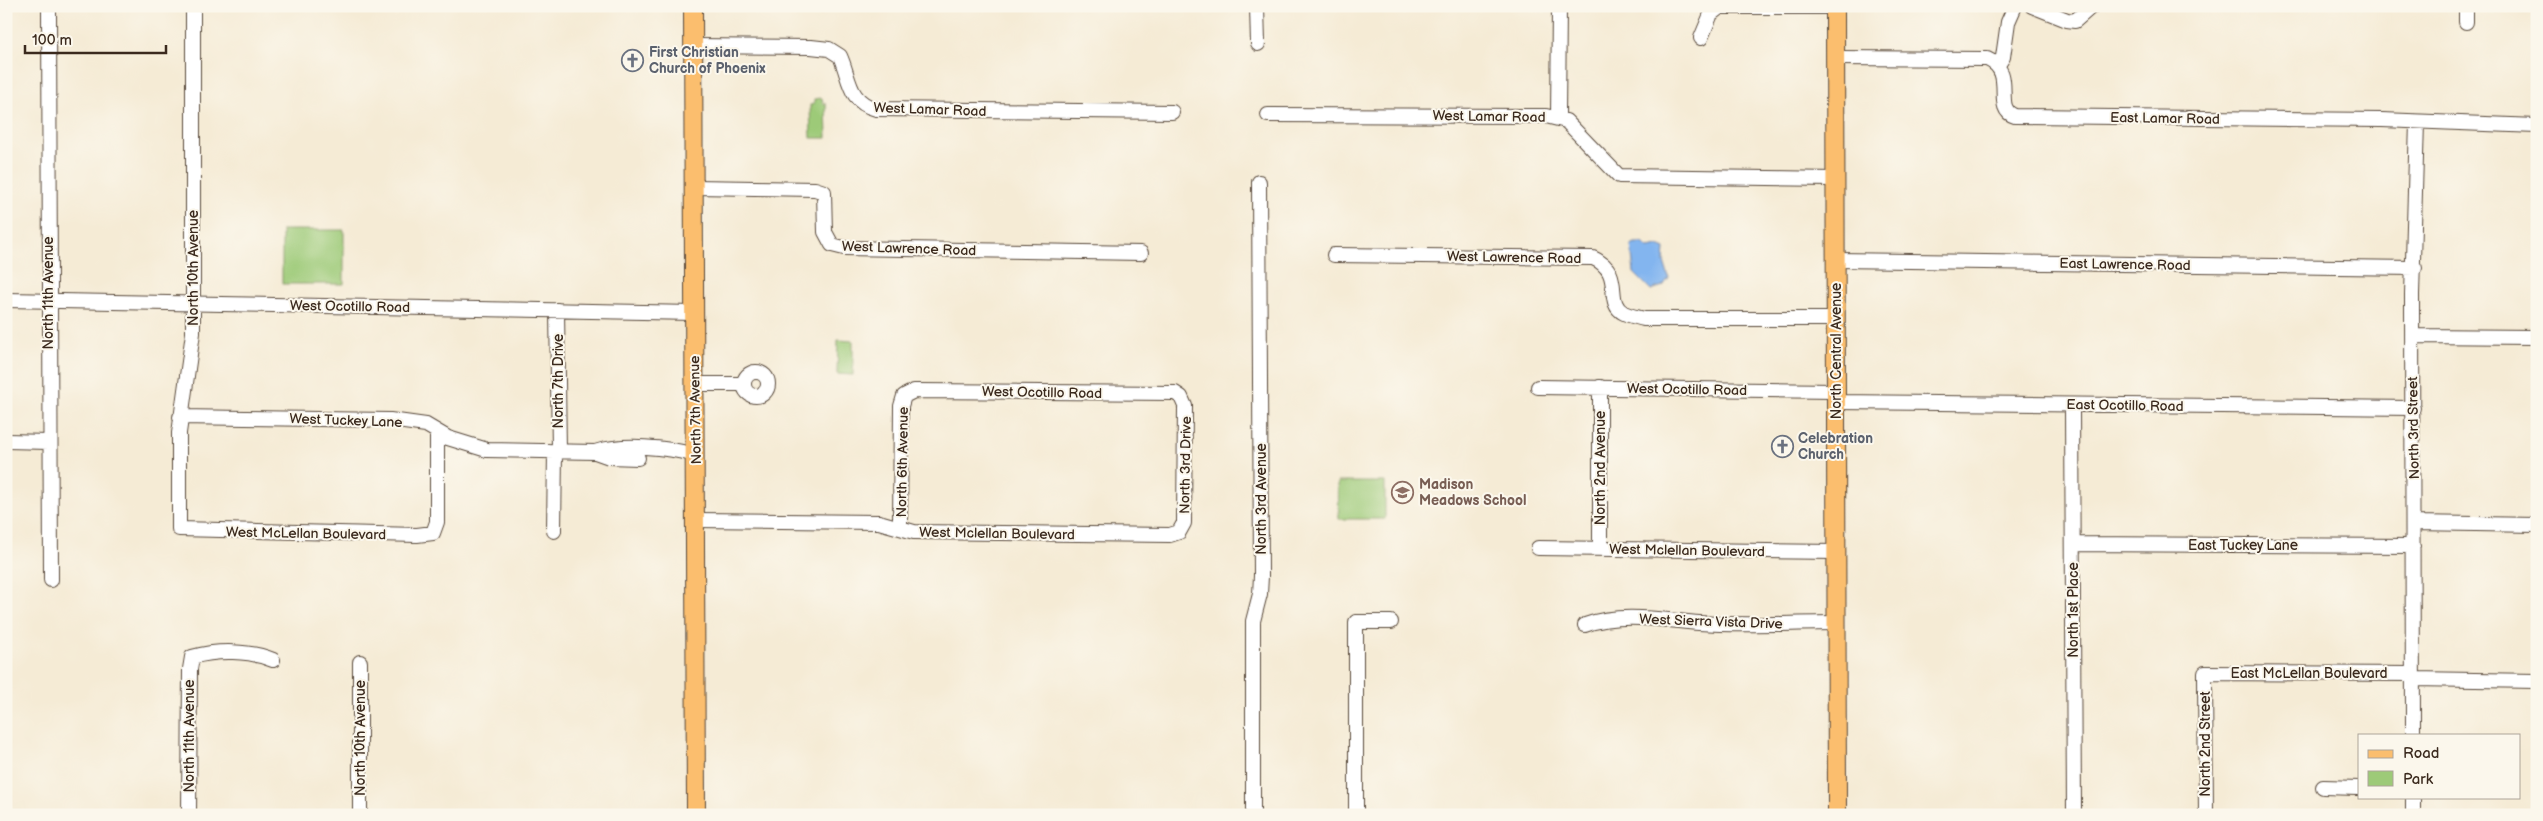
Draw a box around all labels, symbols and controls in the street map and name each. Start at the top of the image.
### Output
scale bar [25,22,166,54]
text: 100 m [32,31,72,50]
place label: First Christian Church of Phoenix [649,44,766,77]
church icon: First Christian Church of Phoenix [621,48,645,72]
street label: West Lamar Road [873,99,987,120]
street label: West Lamar Road [1432,107,1546,126]
street label: East Lamar Road [2110,109,2220,128]
street label: North 10th Avenue [185,210,202,326]
street label: North 11th Avenue [40,236,57,350]
street label: West Lawrence Road [841,238,977,259]
street label: West Lawrence Road [1447,248,1581,267]
street label: East Lawrence Road [2059,255,2191,274]
street label: North Central Avenue [1828,283,1845,419]
street label: West Ocotillo Road [290,297,410,316]
street label: North 7th Drive [550,334,567,428]
street label: North 7th Avenue [686,355,705,465]
street label: North 3rd Street [2404,376,2423,480]
street label: West Ocotillo Road [1627,380,1747,399]
street label: West Ocotillo Road [982,383,1102,402]
street label: East Ocotillo Road [2066,396,2184,415]
street label: North 6th Avenue [893,406,912,518]
street label: West Tuckey Lane [289,410,403,431]
street label: North 2nd Avenue [1592,411,1609,525]
street label: North 3rd Drive [1176,416,1195,514]
place label: Celebration Church [1798,430,1873,463]
church icon: Celebration Church [1770,434,1794,458]
street label: North 3rd Avenue [1253,443,1270,555]
place label: Madison Meadows School [1419,476,1526,509]
school or university icon: Madison Meadows School [1391,480,1415,504]
street label: West McLellan Boulevard [226,524,386,543]
street label: West Mclellan Boulevard [919,524,1075,543]
street label: East Tuckey Lane [2188,537,2298,554]
street label: West Mclellan Boulevard [1609,541,1765,560]
street label: North 1st Place [2065,562,2082,658]
street label: West Sierra Vista Drive [1639,611,1783,632]
street label: East McLellan Boulevard [2230,665,2388,682]
street label: North 11th Avenue [181,679,198,793]
street label: North 10th Avenue [352,680,369,796]
street label: North 2nd Street [2197,690,2214,797]
legend [2358,734,2520,798]
text: Road [2403,744,2439,763]
text: Park [2403,770,2434,789]

